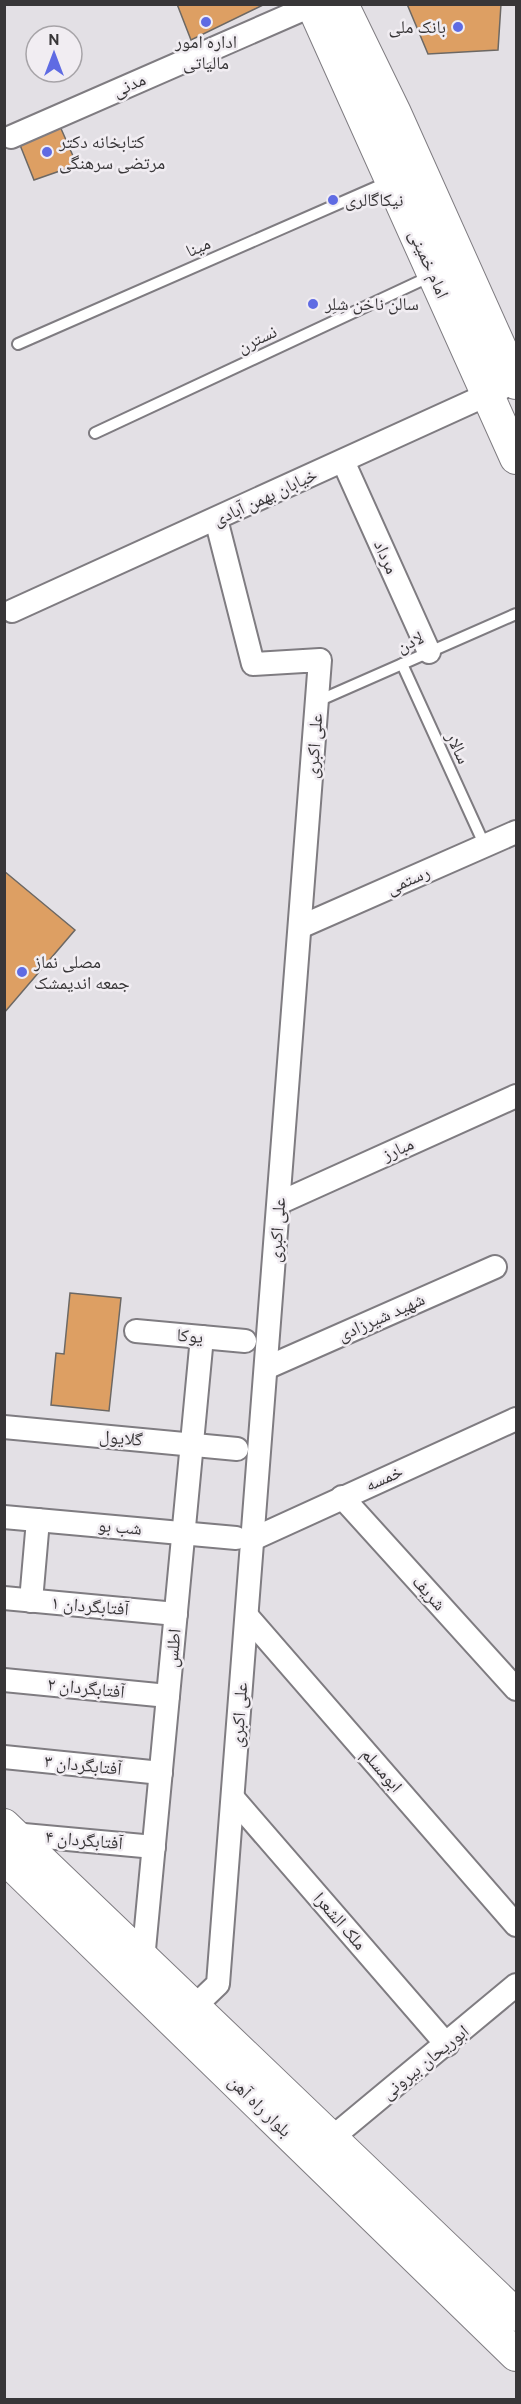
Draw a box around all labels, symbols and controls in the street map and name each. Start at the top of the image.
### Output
marker: اداره امور مالیاتی [199,15,213,29]
place label: بانک ملی [389,16,446,38]
marker: بانک ملی [451,20,465,34]
north arrow [24,24,84,84]
text: N [48,30,60,49]
place label: اداره امور مالیاتی [174,31,237,74]
street label: مدنی [109,68,149,102]
place label: کتابخانه دکتر مرتضی سرهنگی [58,131,165,174]
marker: کتابخانه دکتر مرتضی سرهنگی [40,145,54,159]
place label: نیکاگالری [345,189,404,211]
marker: نیکاگالری [326,193,340,207]
street label: امام خمینی [403,226,454,302]
street label: مینا [182,232,214,262]
place label: سالن ناخن شِلِر [324,293,419,315]
marker: سالن ناخن شِلِر [306,297,320,311]
street label: نسترن [234,320,280,358]
street label: خیابان بهمن آبادی [209,463,321,531]
street label: مرداد [369,537,403,577]
street label: لادن [393,626,427,658]
street label: علی اکبری [301,713,327,779]
street label: سالار [441,728,475,767]
street label: رستمی [383,861,433,899]
place label: مصلی نماز جمعه اندیمشک [33,951,130,994]
marker: مصلی نماز جمعه اندیمشک [15,965,29,979]
street label: مبارز [378,1132,417,1166]
street label: علی اکبری [264,1197,290,1263]
street label: شهید شیرزادی [334,1288,428,1346]
street label: یوکا [176,1324,204,1348]
street label: گلایول [98,1425,144,1451]
street label: خمسه [362,1460,406,1496]
street label: شب بو [97,1514,143,1540]
street label: شریف [407,1571,451,1615]
street label: آفتابگردان ۱ [50,1592,130,1620]
street label: اطلس [160,1628,186,1668]
street label: آفتابگردان ۲ [46,1673,126,1703]
street label: علی اکبری [226,1682,252,1748]
street label: ابومسلم [356,1743,407,1797]
street label: آفتابگردان ۳ [43,1750,123,1780]
street label: آفتابگردان ۴ [44,1826,124,1854]
street label: ملک الشعرا [309,1887,371,1955]
street label: ابوریحان بیرونی [377,2020,473,2104]
street label: بلوار راه آهن [224,2070,296,2142]

